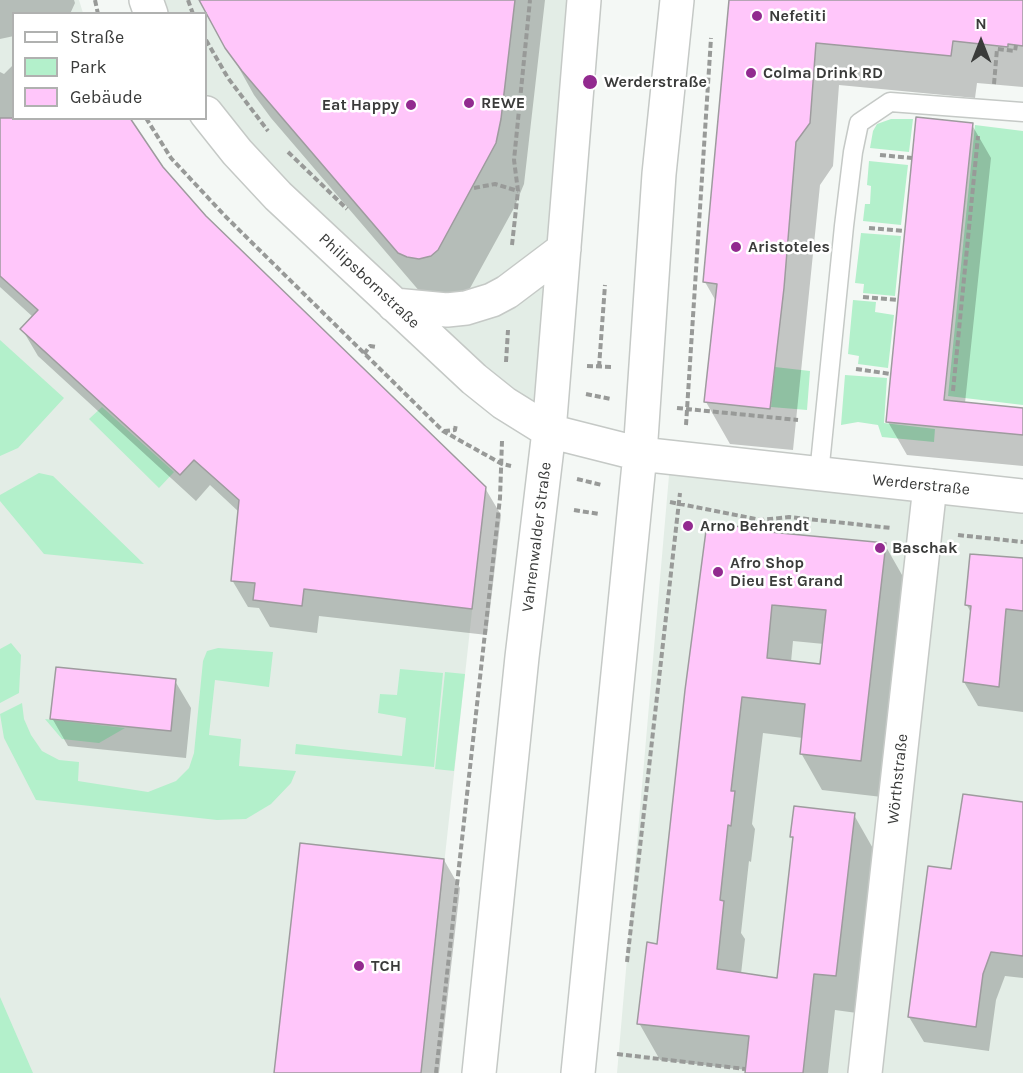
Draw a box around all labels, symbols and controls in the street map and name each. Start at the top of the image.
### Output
place label: Nefetiti [769,6,826,26]
marker: Nefetiti [750,9,764,23]
legend [12,12,207,120]
north arrow [951,12,1011,72]
text: N [975,14,987,33]
text: Straße [70,26,124,48]
text: Park [70,56,107,78]
place label: Colma Drink RD [763,63,883,83]
marker: Colma Drink RD [744,66,758,80]
place label: Werderstraße [604,72,707,92]
marker: Werderstraße [581,73,599,91]
text: Gebäude [70,86,142,108]
place label: REWE [481,93,525,113]
place label: Eat Happy [322,95,399,115]
marker: REWE [462,96,476,110]
marker: Eat Happy [404,98,418,112]
street label: Philipsbornstraße [315,229,423,333]
place label: Aristoteles [748,237,830,257]
marker: Aristoteles [729,240,743,254]
street label: Vahrenwalder Straße [518,461,556,613]
street label: Werderstraße [871,470,971,500]
place label: Arno Behrendt [700,516,809,536]
marker: Arno Behrendt [681,519,695,533]
place label: Baschak [892,538,957,558]
marker: Baschak [873,541,887,555]
place label: Afro Shop Dieu Est Grand [730,553,843,591]
marker: Afro Shop Dieu Est Grand [711,565,725,579]
street label: Wörthstraße [884,733,912,825]
place label: TCH [371,956,401,976]
marker: TCH [352,959,366,973]

